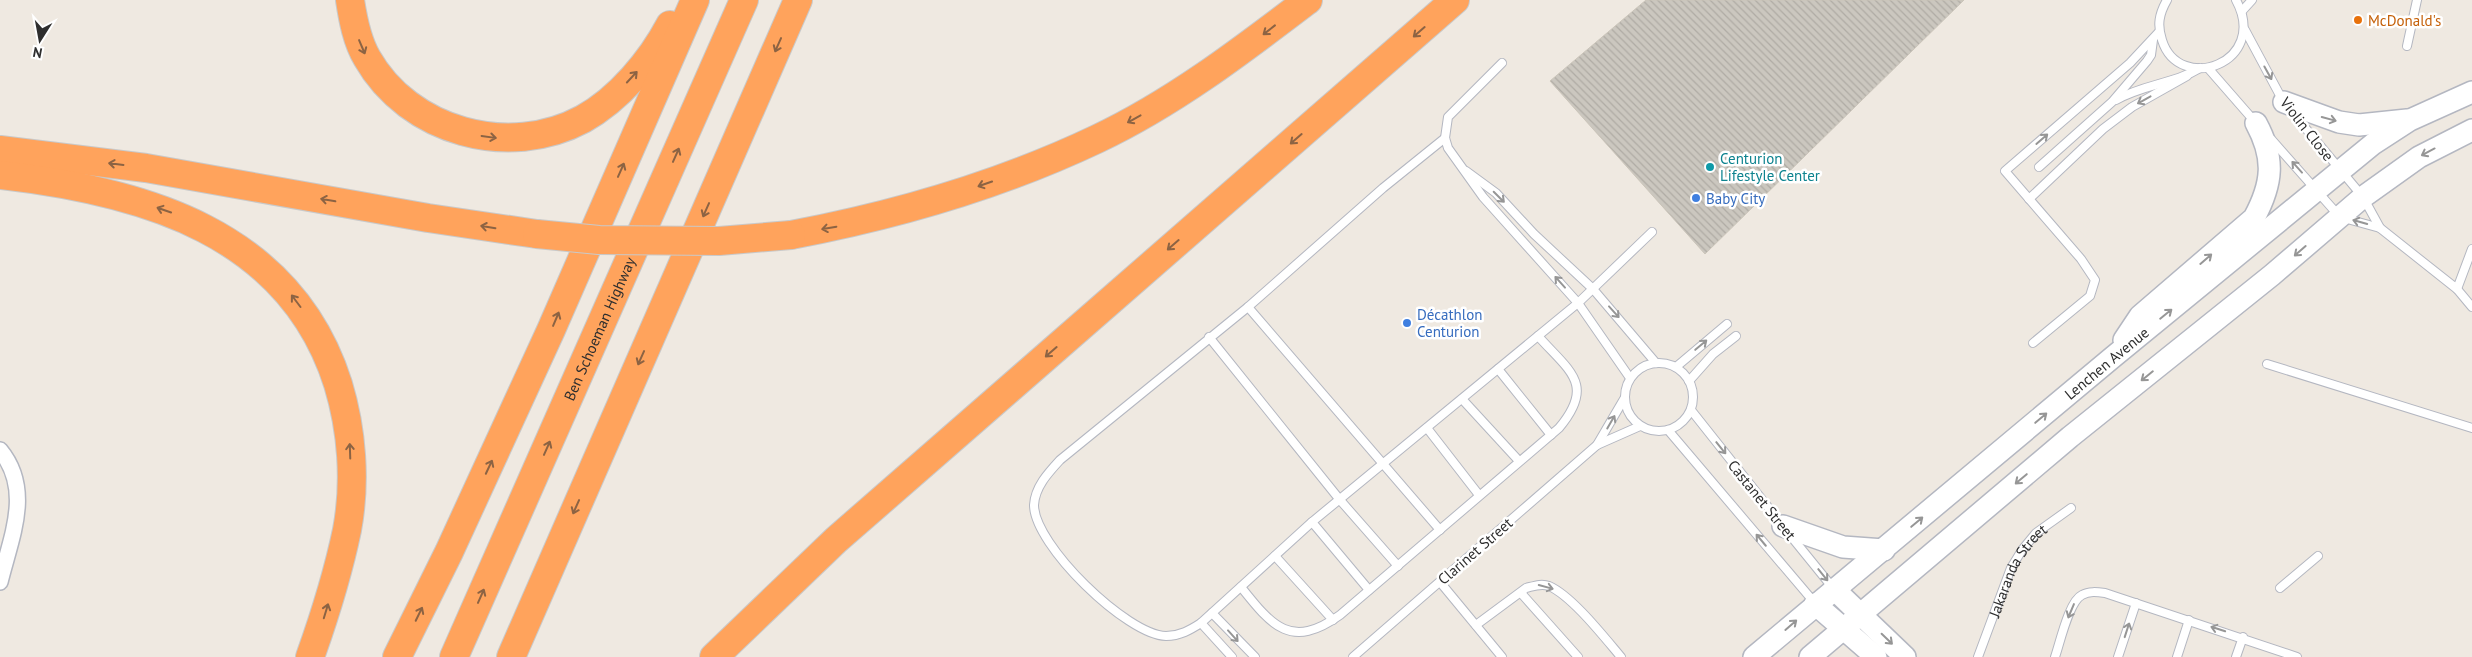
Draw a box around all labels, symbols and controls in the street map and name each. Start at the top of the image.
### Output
place label: McDonald's [2368,11,2441,30]
marker: McDonald's [2352,14,2364,26]
north arrow [15,15,65,65]
one-way arrow [1263,24,1276,35]
one-way arrow [1412,26,1425,38]
one-way arrow [773,37,783,52]
one-way arrow [358,39,368,54]
text: N [31,43,44,62]
one-way arrow [2264,65,2273,80]
one-way arrow [626,71,638,84]
street label: Violin Close [2275,92,2338,165]
one-way arrow [2137,96,2152,105]
one-way arrow [1126,114,1141,124]
one-way arrow [2321,115,2337,124]
one-way arrow [481,132,497,142]
one-way arrow [1290,133,1303,144]
one-way arrow [2035,134,2048,145]
one-way arrow [2421,147,2436,157]
one-way arrow [672,148,681,163]
place label: Centurion Lifestyle Center [1720,149,1820,185]
one-way arrow [109,159,125,169]
marker: Centurion Lifestyle Center [1704,161,1716,173]
one-way arrow [2291,161,2302,174]
one-way arrow [616,163,626,178]
one-way arrow [977,180,993,190]
place label: Baby City [1706,189,1765,208]
one-way arrow [1493,191,1505,203]
marker: Baby City [1690,192,1702,204]
one-way arrow [321,194,337,204]
one-way arrow [701,202,711,217]
one-way arrow [157,205,172,214]
one-way arrow [2353,217,2369,227]
one-way arrow [481,222,497,232]
one-way arrow [821,223,837,233]
one-way arrow [1167,239,1180,250]
one-way arrow [2294,246,2307,257]
one-way arrow [2199,253,2212,265]
street label: Ben Schoeman Highway [559,254,639,403]
one-way arrow [1554,276,1565,289]
one-way arrow [291,294,301,308]
place label: Décathlon Centurion [1417,305,1482,341]
one-way arrow [1608,306,1620,319]
one-way arrow [2160,308,2173,319]
one-way arrow [551,312,561,327]
marker: Décathlon Centurion [1401,317,1413,329]
street label: Lenchen Avenue [2060,322,2152,403]
one-way arrow [1695,340,1708,351]
one-way arrow [1044,346,1057,358]
one-way arrow [636,350,646,365]
one-way arrow [2141,370,2154,381]
one-way arrow [2035,412,2048,423]
one-way arrow [1606,416,1616,430]
one-way arrow [542,441,552,456]
one-way arrow [1716,441,1727,454]
one-way arrow [345,444,355,460]
street label: Castanet Street [1724,456,1800,544]
one-way arrow [484,460,494,475]
one-way arrow [2015,473,2028,484]
one-way arrow [571,499,581,514]
street label: Clarinet Street [1434,513,1516,589]
one-way arrow [1910,517,1923,528]
street label: Jakaranda Street [1984,519,2050,621]
one-way arrow [1756,534,1767,547]
one-way arrow [1817,568,1828,581]
one-way arrow [1538,583,1554,592]
one-way arrow [477,589,487,604]
one-way arrow [321,603,331,619]
one-way arrow [2066,603,2076,618]
one-way arrow [415,607,425,622]
one-way arrow [1785,619,1798,631]
one-way arrow [2123,622,2132,638]
one-way arrow [2210,624,2226,634]
one-way arrow [1227,629,1239,642]
one-way arrow [1880,633,1893,645]

